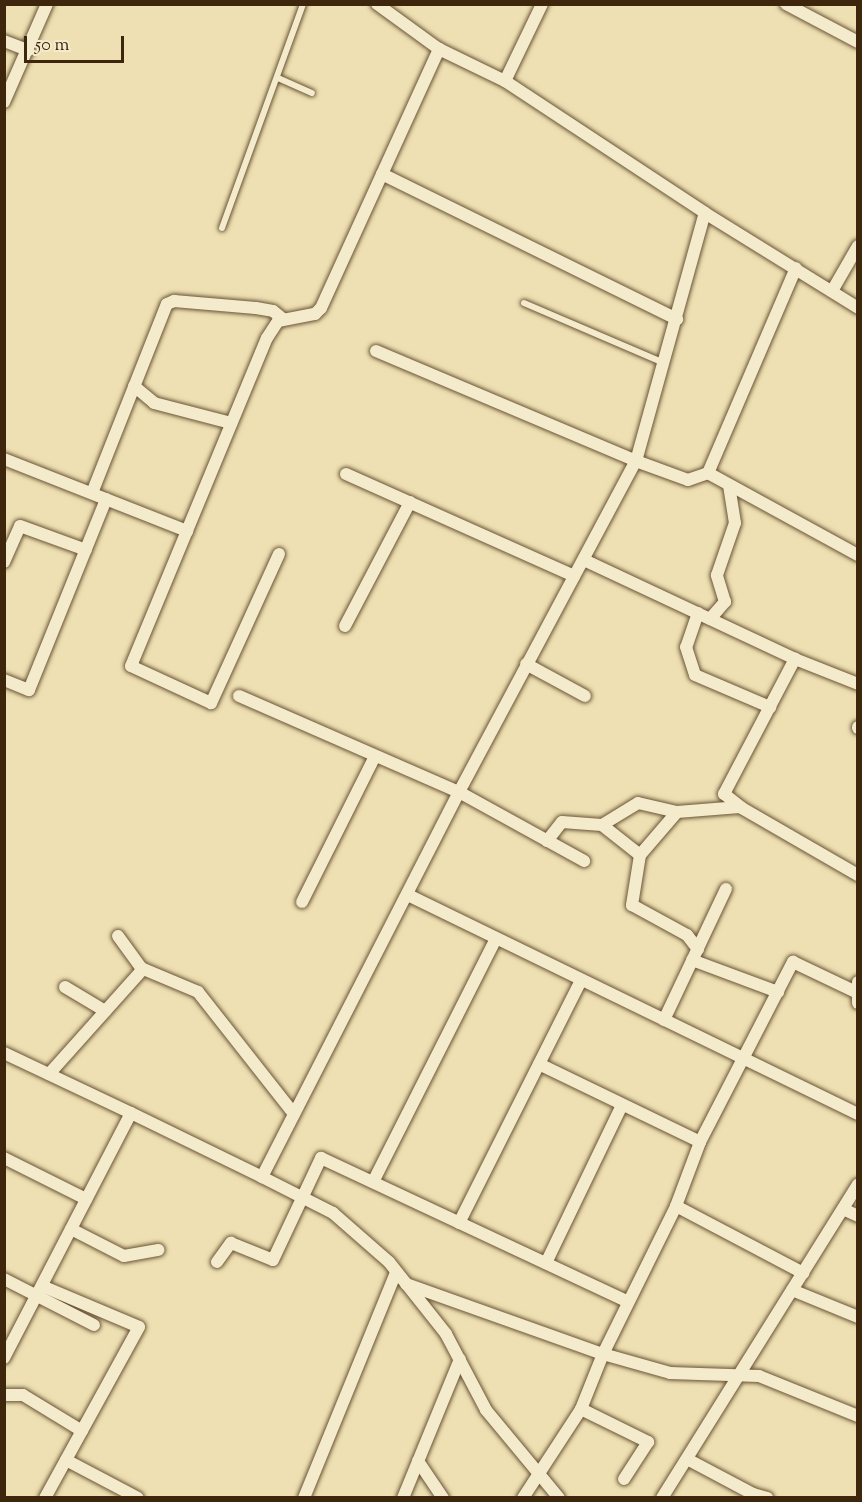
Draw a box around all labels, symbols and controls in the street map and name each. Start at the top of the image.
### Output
scale bar [27,24,128,62]
text: 50 m [35,33,69,59]

